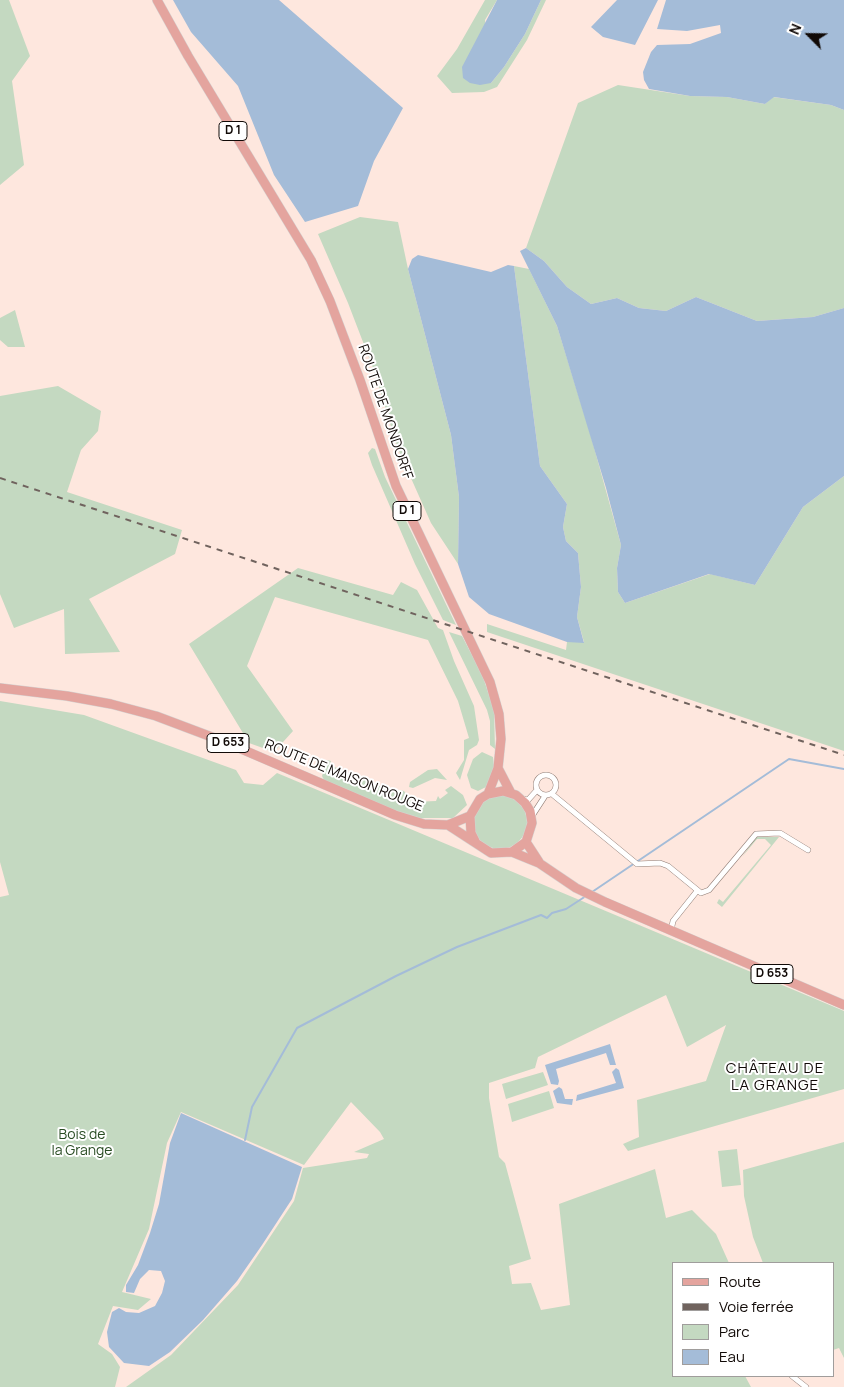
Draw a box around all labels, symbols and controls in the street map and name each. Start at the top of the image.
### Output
north arrow [784,10,834,60]
text: N [784,21,805,37]
road number: D 1 [219,122,247,140]
street label: ROUTE DE MONDORFF [354,342,416,482]
road number: D 1 [393,502,421,520]
road number: D 653 [207,734,249,752]
street label: ROUTE DE MAISON ROUGE [262,736,426,816]
road number: D 653 [751,964,793,984]
district label: CHÂTEAU DE LA GRANGE [725,1060,825,1095]
park label: Bois de la Grange [51,1127,113,1160]
legend [672,1262,834,1377]
text: Route [719,1271,761,1292]
text: Voie ferrée [719,1296,793,1317]
text: Parc [719,1321,750,1342]
text: Eau [719,1346,745,1367]

